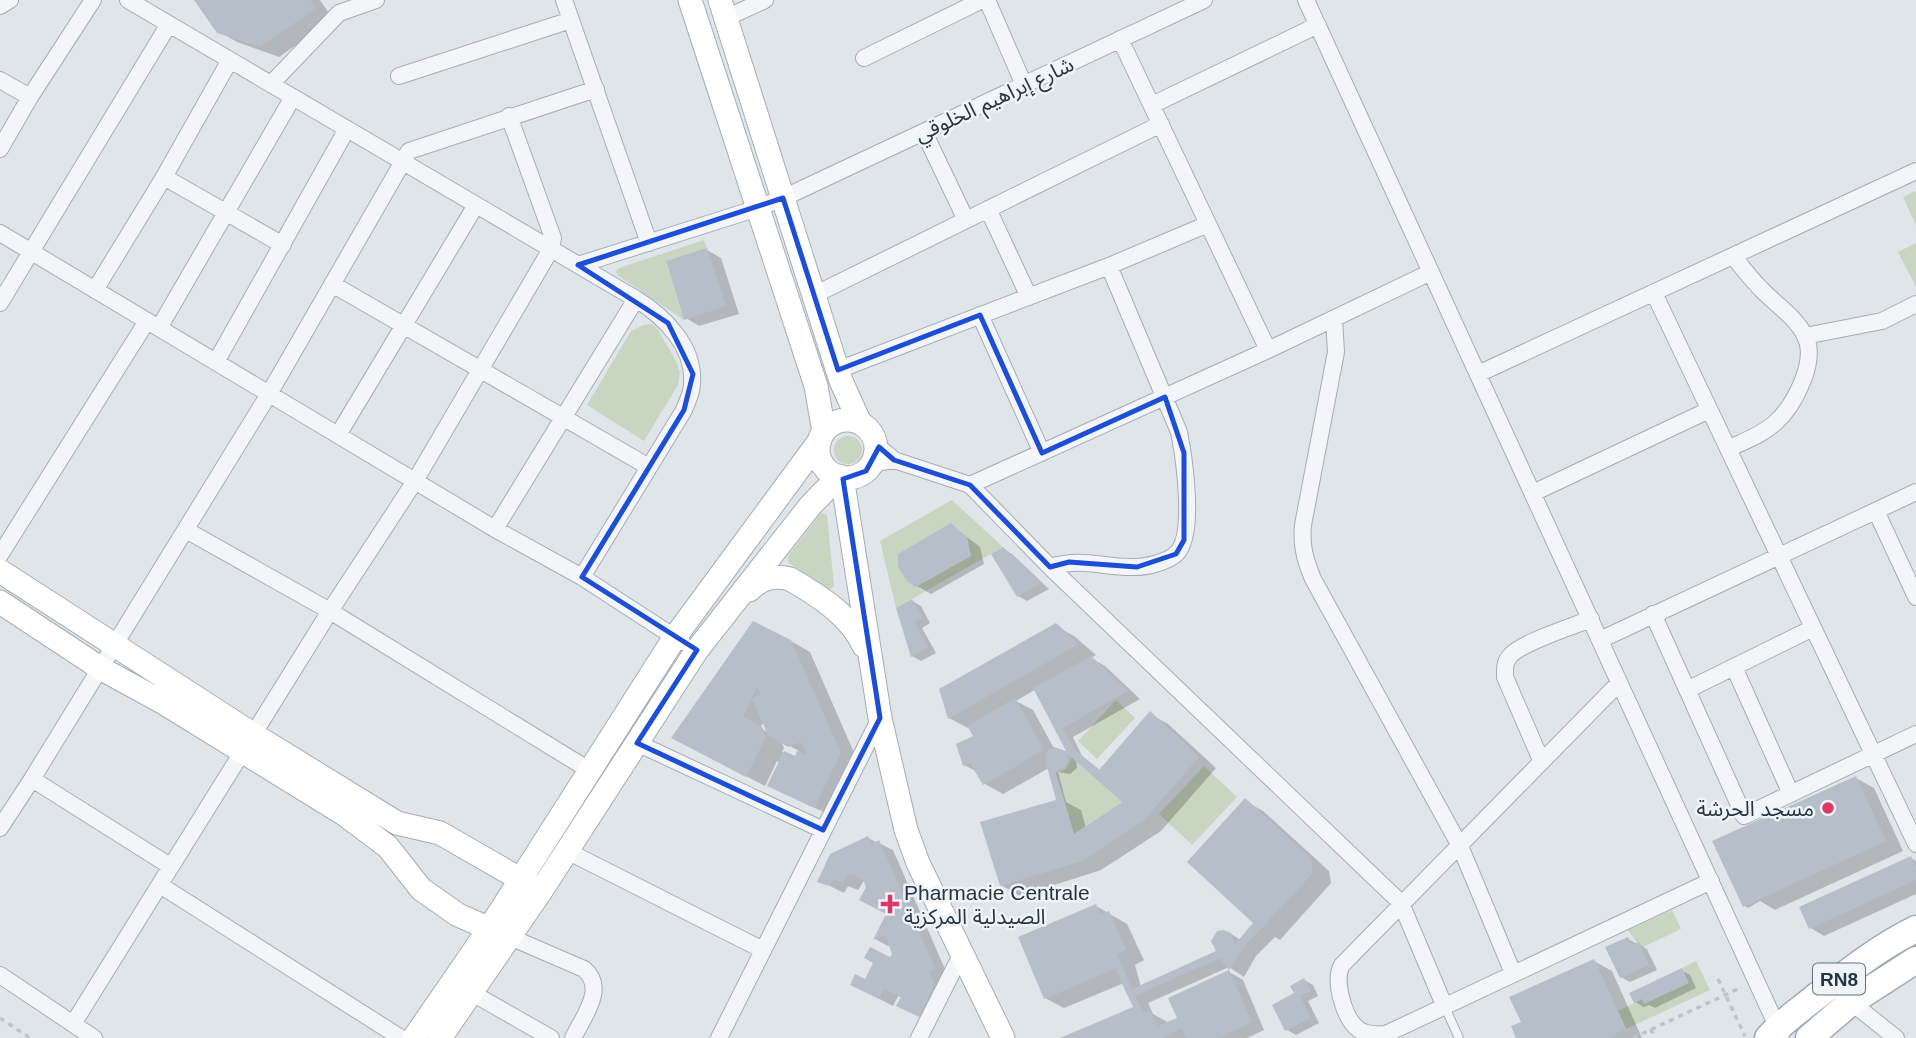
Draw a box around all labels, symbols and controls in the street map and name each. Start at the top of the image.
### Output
street label: شارع إبراهيم الخلوقي [911,52,1079,150]
place label: مسجد الحرشة [1697,797,1814,821]
marker: مسجد الحرشة [1820,800,1836,816]
place label: Pharmacie Centrale الصيدلية المركزية [904,881,1090,929]
marker: Pharmacie Centrale الصيدلية المركزية [882,896,898,912]
road number: RN8 [1813,964,1865,995]

